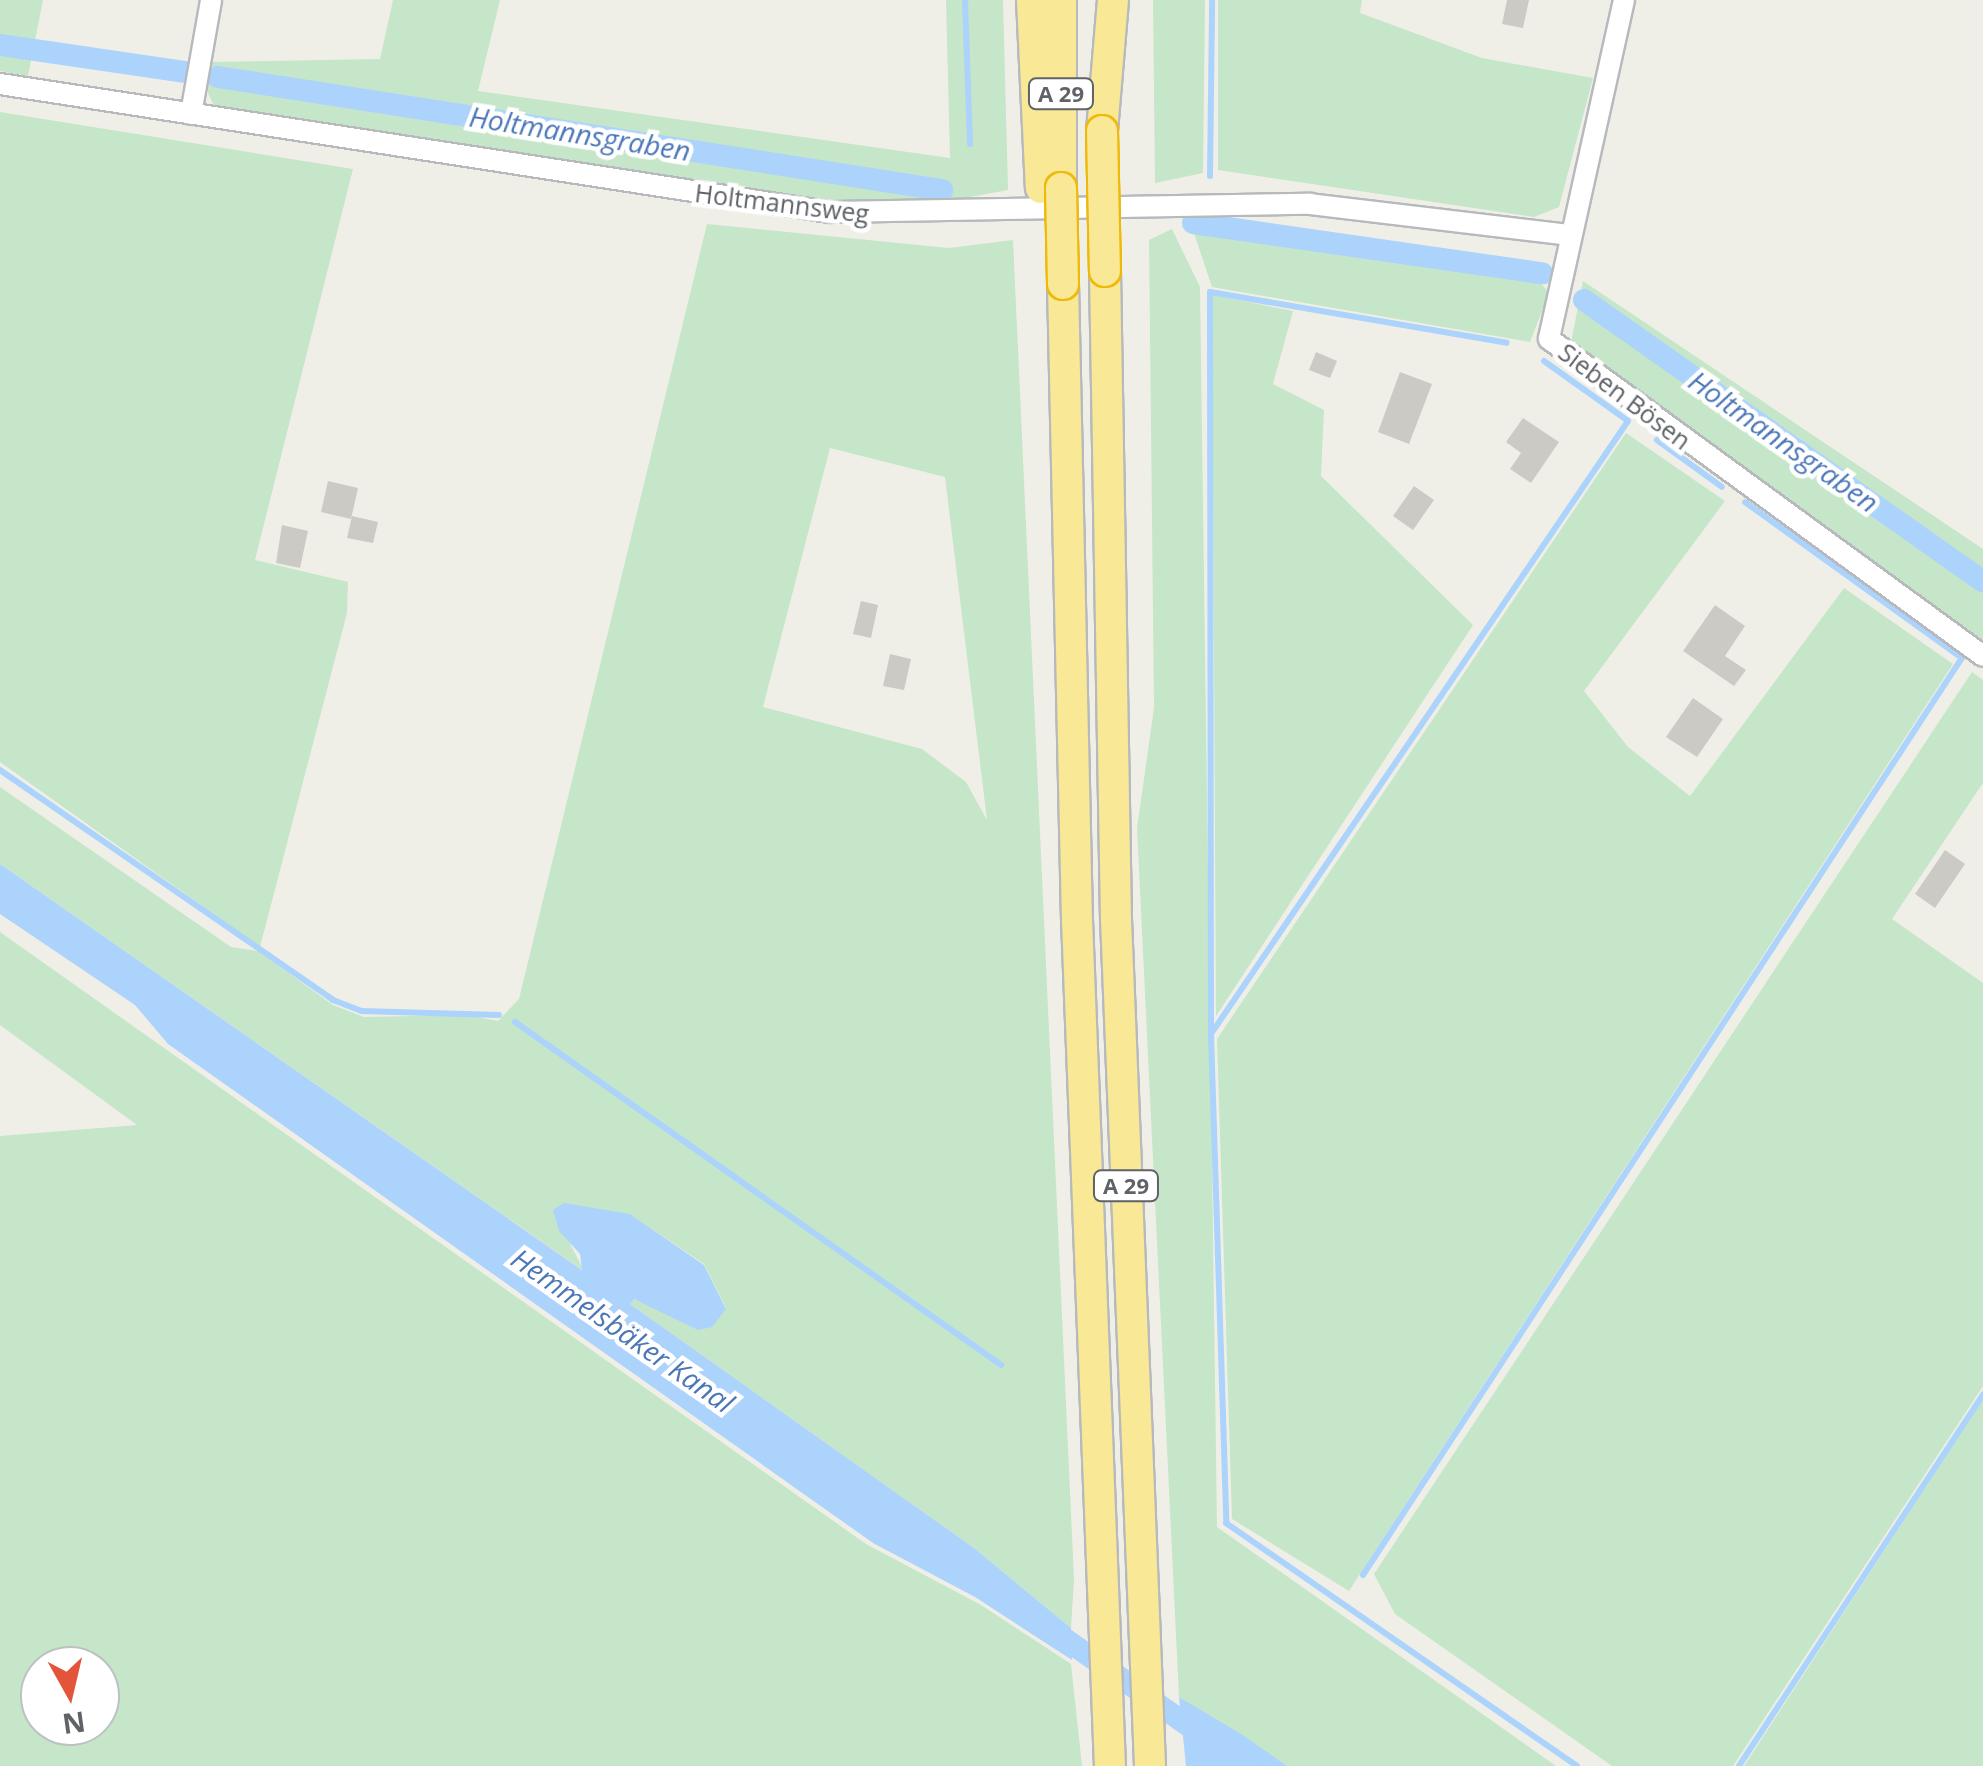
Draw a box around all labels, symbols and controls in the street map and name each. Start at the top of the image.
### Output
road number: A 29 [1026,77,1096,111]
water label: Holtmannsgraben [467,99,693,167]
street label: Holtmannsweg [693,177,871,229]
street label: Sieben Bösen [1553,337,1697,455]
water label: Holtmannsgraben [1683,363,1885,519]
road number: A 29 [1091,1169,1161,1203]
water label: Hemmelsbäker Kanal [505,1241,741,1419]
north arrow [20,1646,120,1746]
text: N [60,1703,88,1744]

